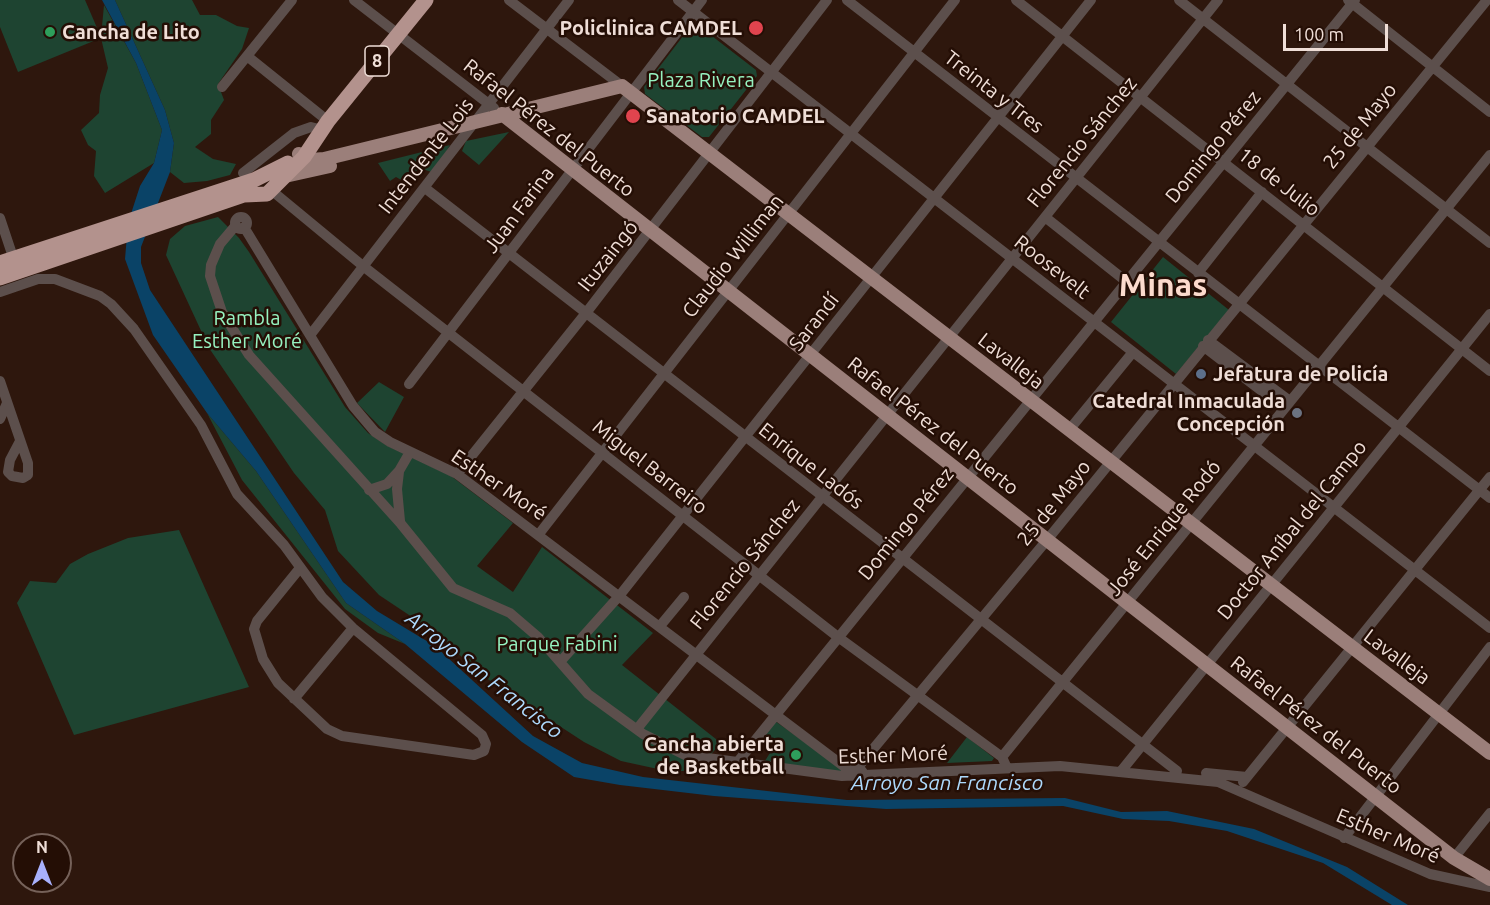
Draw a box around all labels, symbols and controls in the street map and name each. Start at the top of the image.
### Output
scale bar [1286,12,1391,50]
place label: Policlinica CAMDEL [560,16,742,40]
marker: Policlinica CAMDEL [747,19,765,37]
place label: Cancha de Lito [62,20,200,44]
text: 100 m [1294,24,1344,44]
marker: Cancha de Lito [43,25,57,39]
road number: 8 [365,46,389,76]
street label: Treinta y Tres [939,46,1049,138]
street label: Rafael Pérez del Puerto [459,54,639,202]
park label: Plaza Rivera [647,68,755,92]
street label: Florencio Sánchez [1022,72,1142,212]
street label: 25 de Mayo [1318,78,1402,174]
street label: Domingo Pérez [1160,86,1266,208]
street label: Intendente Lois [373,94,479,218]
place label: Sanatorio CAMDEL [646,104,825,128]
marker: Sanatorio CAMDEL [624,107,642,125]
street label: 18 de Julio [1233,143,1325,221]
street label: Juan Farina [479,162,559,258]
street label: Claudio Williman [677,189,789,323]
street label: Ituzaingó [573,216,643,296]
street label: Roosevelt [1009,230,1095,304]
district label: Minas [1119,266,1207,304]
street label: Sarandí [784,288,844,356]
park label: Rambla Esther Moré [192,306,302,353]
street label: Lavalleja [973,328,1049,394]
street label: Rafael Pérez del Puerto [843,352,1023,500]
place label: Jefatura de Policía [1213,362,1388,386]
marker: Jefatura de Policía [1194,367,1208,381]
place label: Catedral Inmaculada Concepción [1092,389,1285,436]
marker: Catedral Inmaculada Concepción [1290,406,1304,420]
street label: Miguel Barreiro [588,415,712,519]
street label: Enrique Ladós [754,418,868,514]
street label: Doctor Aníbal del Campo [1212,436,1372,624]
street label: Esther Moré [447,444,551,526]
street label: 25 de Mayo [1012,455,1096,551]
street label: José Enrique Rodó [1102,455,1226,601]
street label: Domingo Pérez [853,463,959,585]
street label: Florencio Sánchez [685,494,805,634]
water label: Arroyo San Francisco [401,606,567,744]
street label: Lavalleja [1359,624,1435,690]
park label: Parque Fabini [496,632,618,656]
street label: Rafael Pérez del Puerto [1226,651,1406,799]
place label: Cancha abierta de Basketball [644,732,784,779]
street label: Esther Moré [838,741,948,769]
marker: Cancha abierta de Basketball [789,748,803,762]
water label: Arroyo San Francisco [851,770,1043,796]
street label: Esther Moré [1333,803,1443,869]
north arrow [12,833,72,893]
text: N [36,838,48,856]

